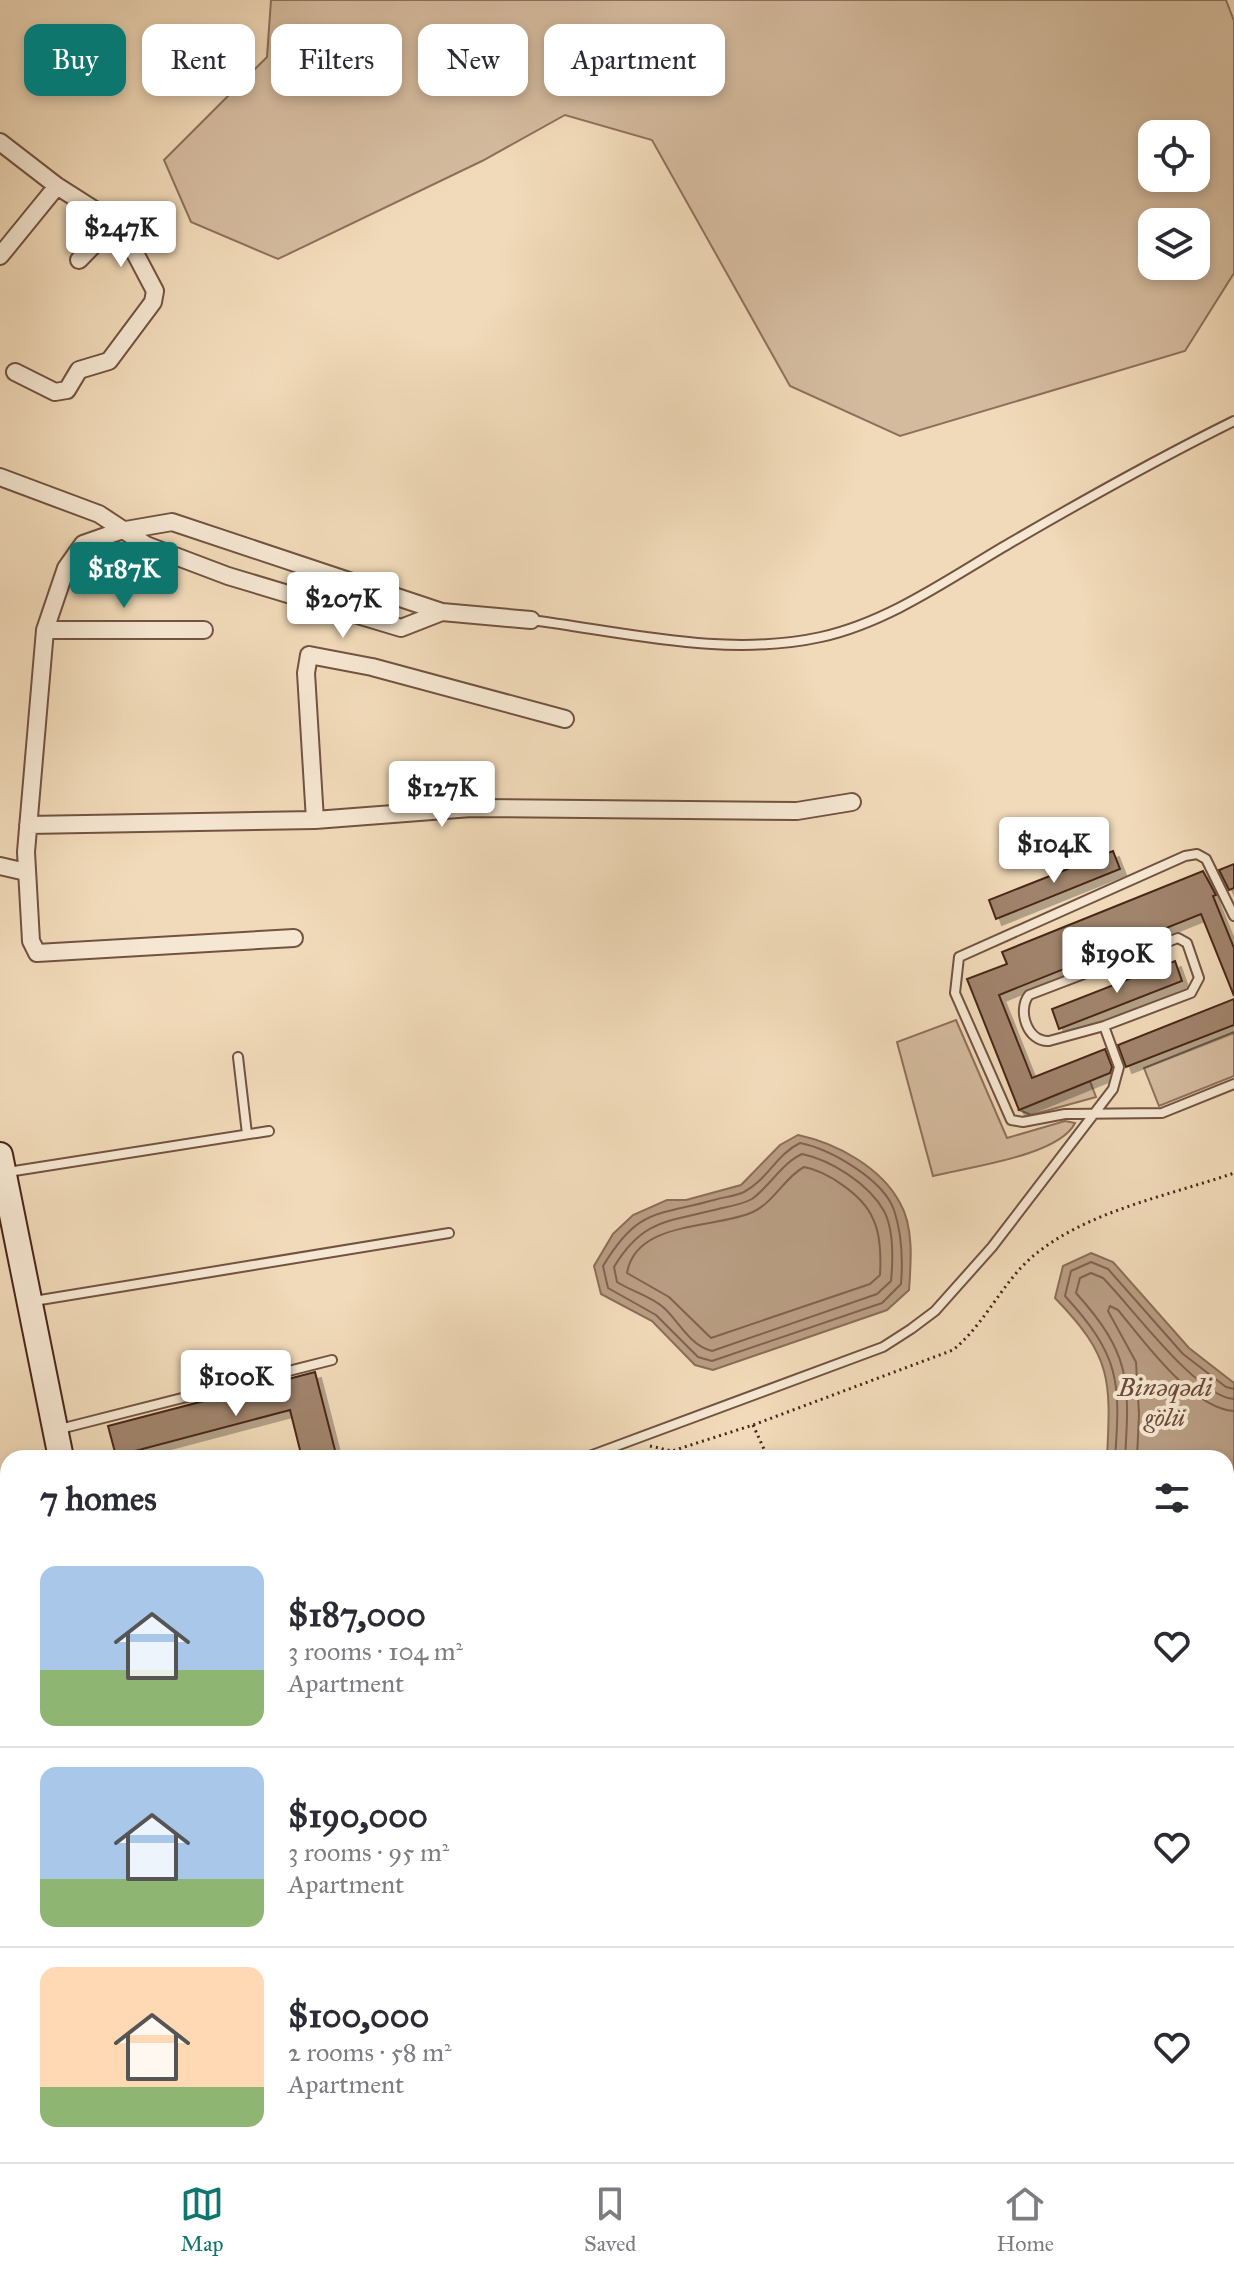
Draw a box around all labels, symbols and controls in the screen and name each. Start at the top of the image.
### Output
chip: Buy [24,24,126,96]
chip: Rent [142,24,255,96]
chip: Filters [271,24,402,96]
chip: New [418,24,528,96]
chip: Apartment [544,24,725,96]
map controls [1138,120,1210,280]
button: locate [1138,120,1210,192]
pin: $247K [65,201,177,269]
button: layers [1138,208,1210,280]
text: $247K [84,211,158,243]
pin: $187K [68,542,180,610]
text: $187K [88,552,160,584]
pin: $207K [287,572,399,640]
text: $207K [305,582,381,614]
pin: $127K [386,761,498,829]
text: $127K [407,771,477,803]
pin: $104K [998,817,1110,885]
text: $104K [1017,827,1091,859]
pin: $190K [1061,927,1173,995]
text: $190K [1080,937,1154,969]
pin: $100K [180,1350,292,1418]
text: $100K [199,1360,273,1392]
water label: Binəqədi gölü [1117,1371,1213,1433]
icon: filters [1150,1476,1194,1520]
text: 7 homes [40,1478,157,1519]
text: $187,000 [288,1594,426,1635]
icon: home [104,1598,200,1694]
icon: heart [1150,1624,1194,1668]
text: 3 rooms · 104 m² [288,1635,463,1667]
text: Apartment [288,1667,404,1699]
text: $190,000 [288,1795,428,1836]
icon: home [104,1799,200,1895]
icon: heart [1150,1825,1194,1869]
text: 3 rooms · 95 m² [288,1836,449,1868]
text: Apartment [288,1868,404,1900]
text: $100,000 [288,1995,429,2036]
icon: home [104,1999,200,2095]
icon: heart [1150,2025,1194,2069]
text: 2 rooms · 58 m² [288,2036,452,2068]
text: Apartment [288,2068,404,2100]
tab: Map [180,2182,224,2257]
tab: Saved [584,2182,636,2257]
tab: Home [996,2182,1054,2257]

